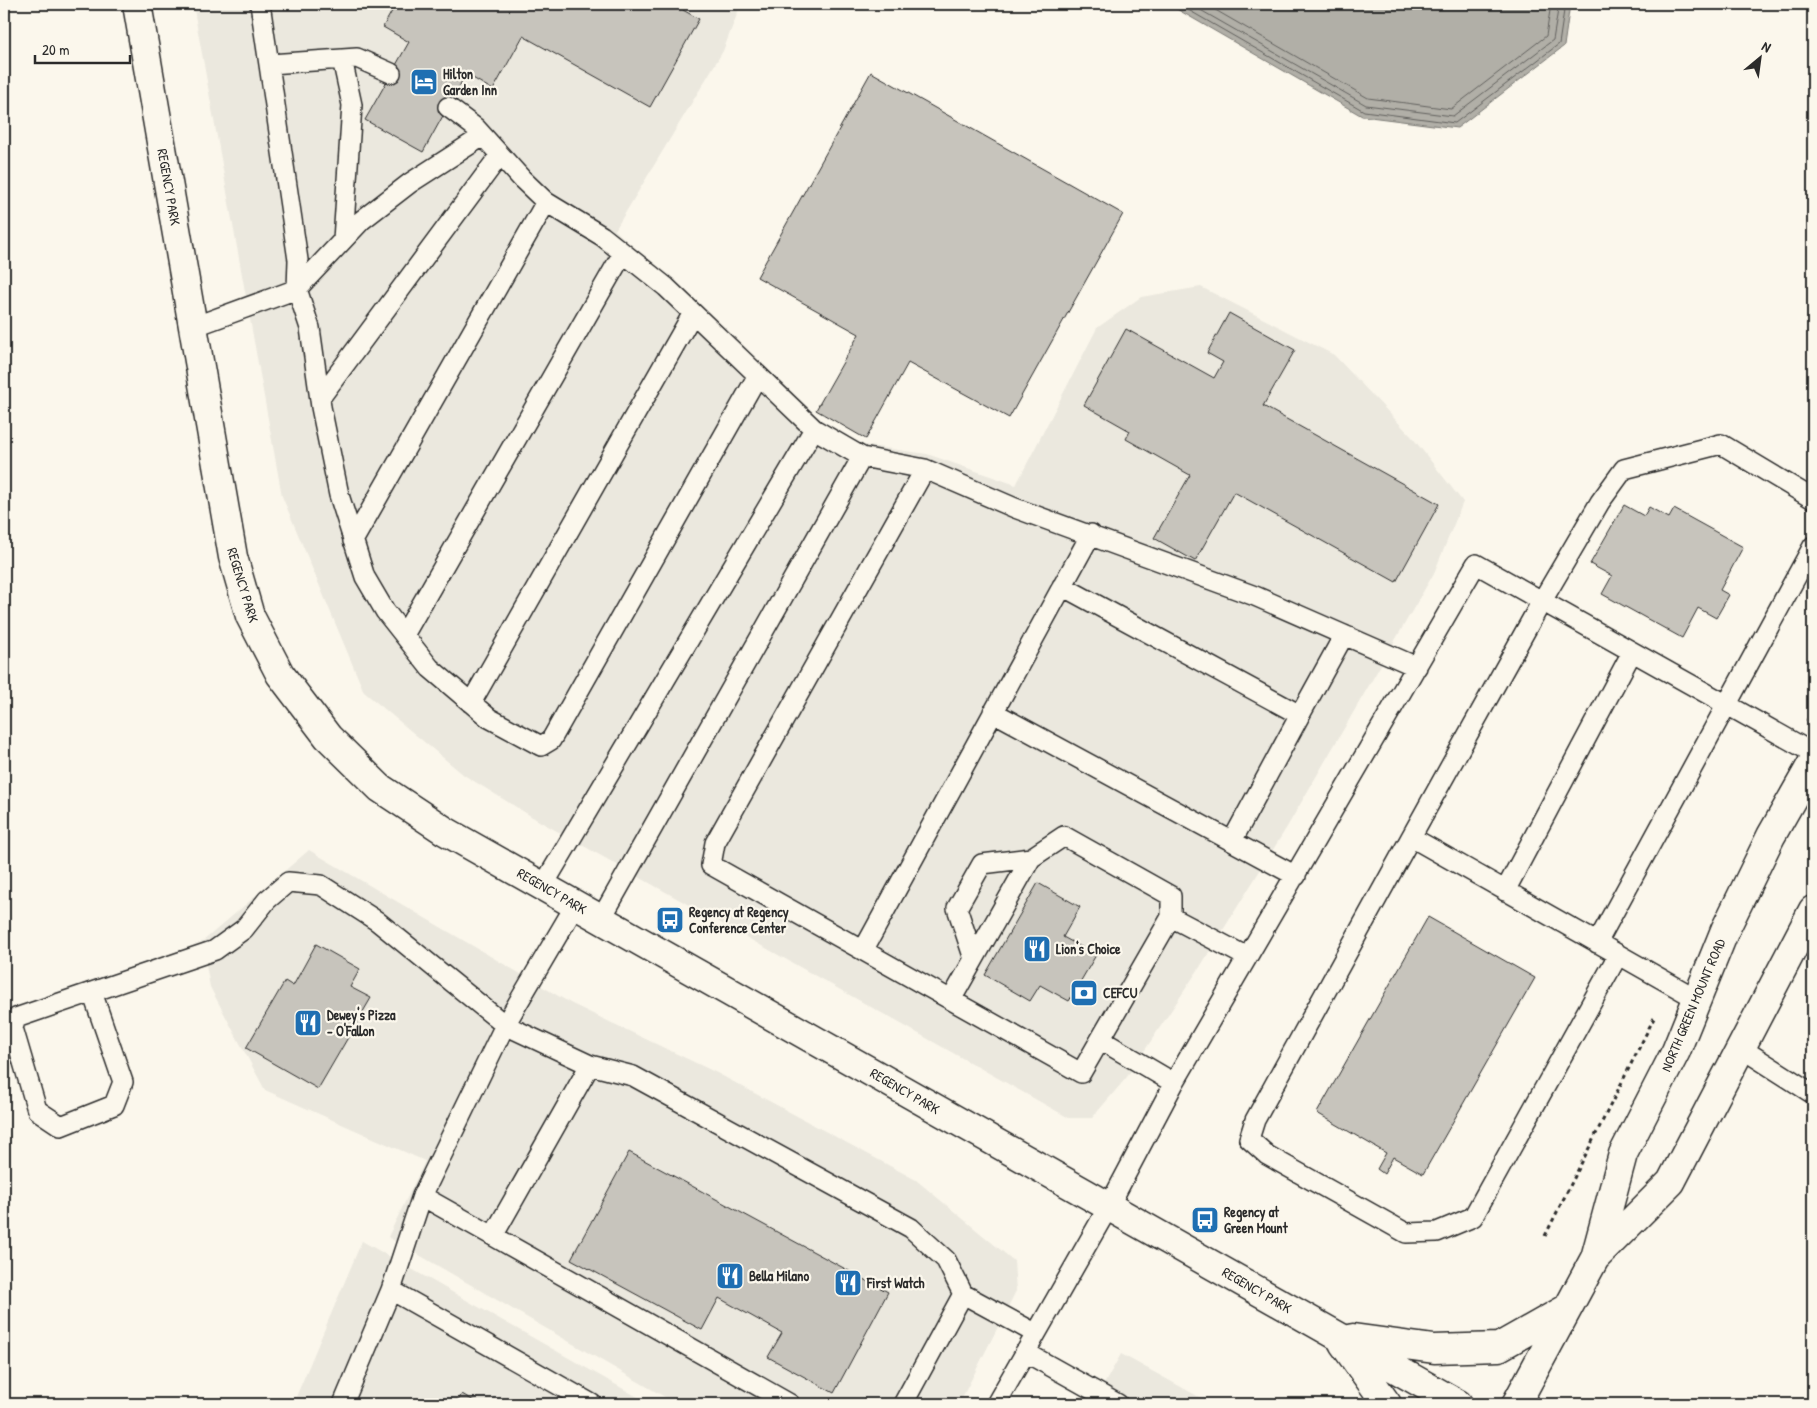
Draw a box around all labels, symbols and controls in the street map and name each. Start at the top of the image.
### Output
scale bar [35,32,130,64]
north arrow [1734,32,1784,82]
text: N [1759,36,1775,57]
text: 20 m [42,39,69,60]
place label: Hilton Garden Inn [443,64,497,99]
hotel icon: Hilton Garden Inn [409,67,439,97]
street label: REGENCY PARK [153,147,186,227]
street label: REGENCY PARK [223,545,264,625]
street label: REGENCY PARK [514,863,591,918]
place label: Regency at Regency Conference Center [689,902,789,937]
bus stop icon: Regency at Regency Conference Center [655,905,685,935]
restaurant icon: Lion's Choice [1022,934,1052,964]
street label: NORTH GREEN MOUNT ROAD [1656,935,1729,1074]
place label: Lion's Choice [1056,939,1121,958]
bank icon: CEFCU [1069,978,1099,1008]
place label: CEFCU [1103,983,1138,1002]
place label: Dewey's Pizza - O'Fallon [327,1005,396,1040]
restaurant icon: Dewey's Pizza - O'Fallon [293,1008,323,1038]
street label: REGENCY PARK [867,1063,944,1118]
place label: Regency at Green Mount [1224,1202,1289,1237]
bus stop icon: Regency at Green Mount [1190,1205,1220,1235]
restaurant icon: Bella Milano [715,1261,745,1291]
street label: REGENCY PARK [1219,1262,1296,1317]
place label: Bella Milano [749,1266,809,1285]
restaurant icon: First Watch [833,1268,863,1298]
place label: First Watch [866,1273,925,1292]

